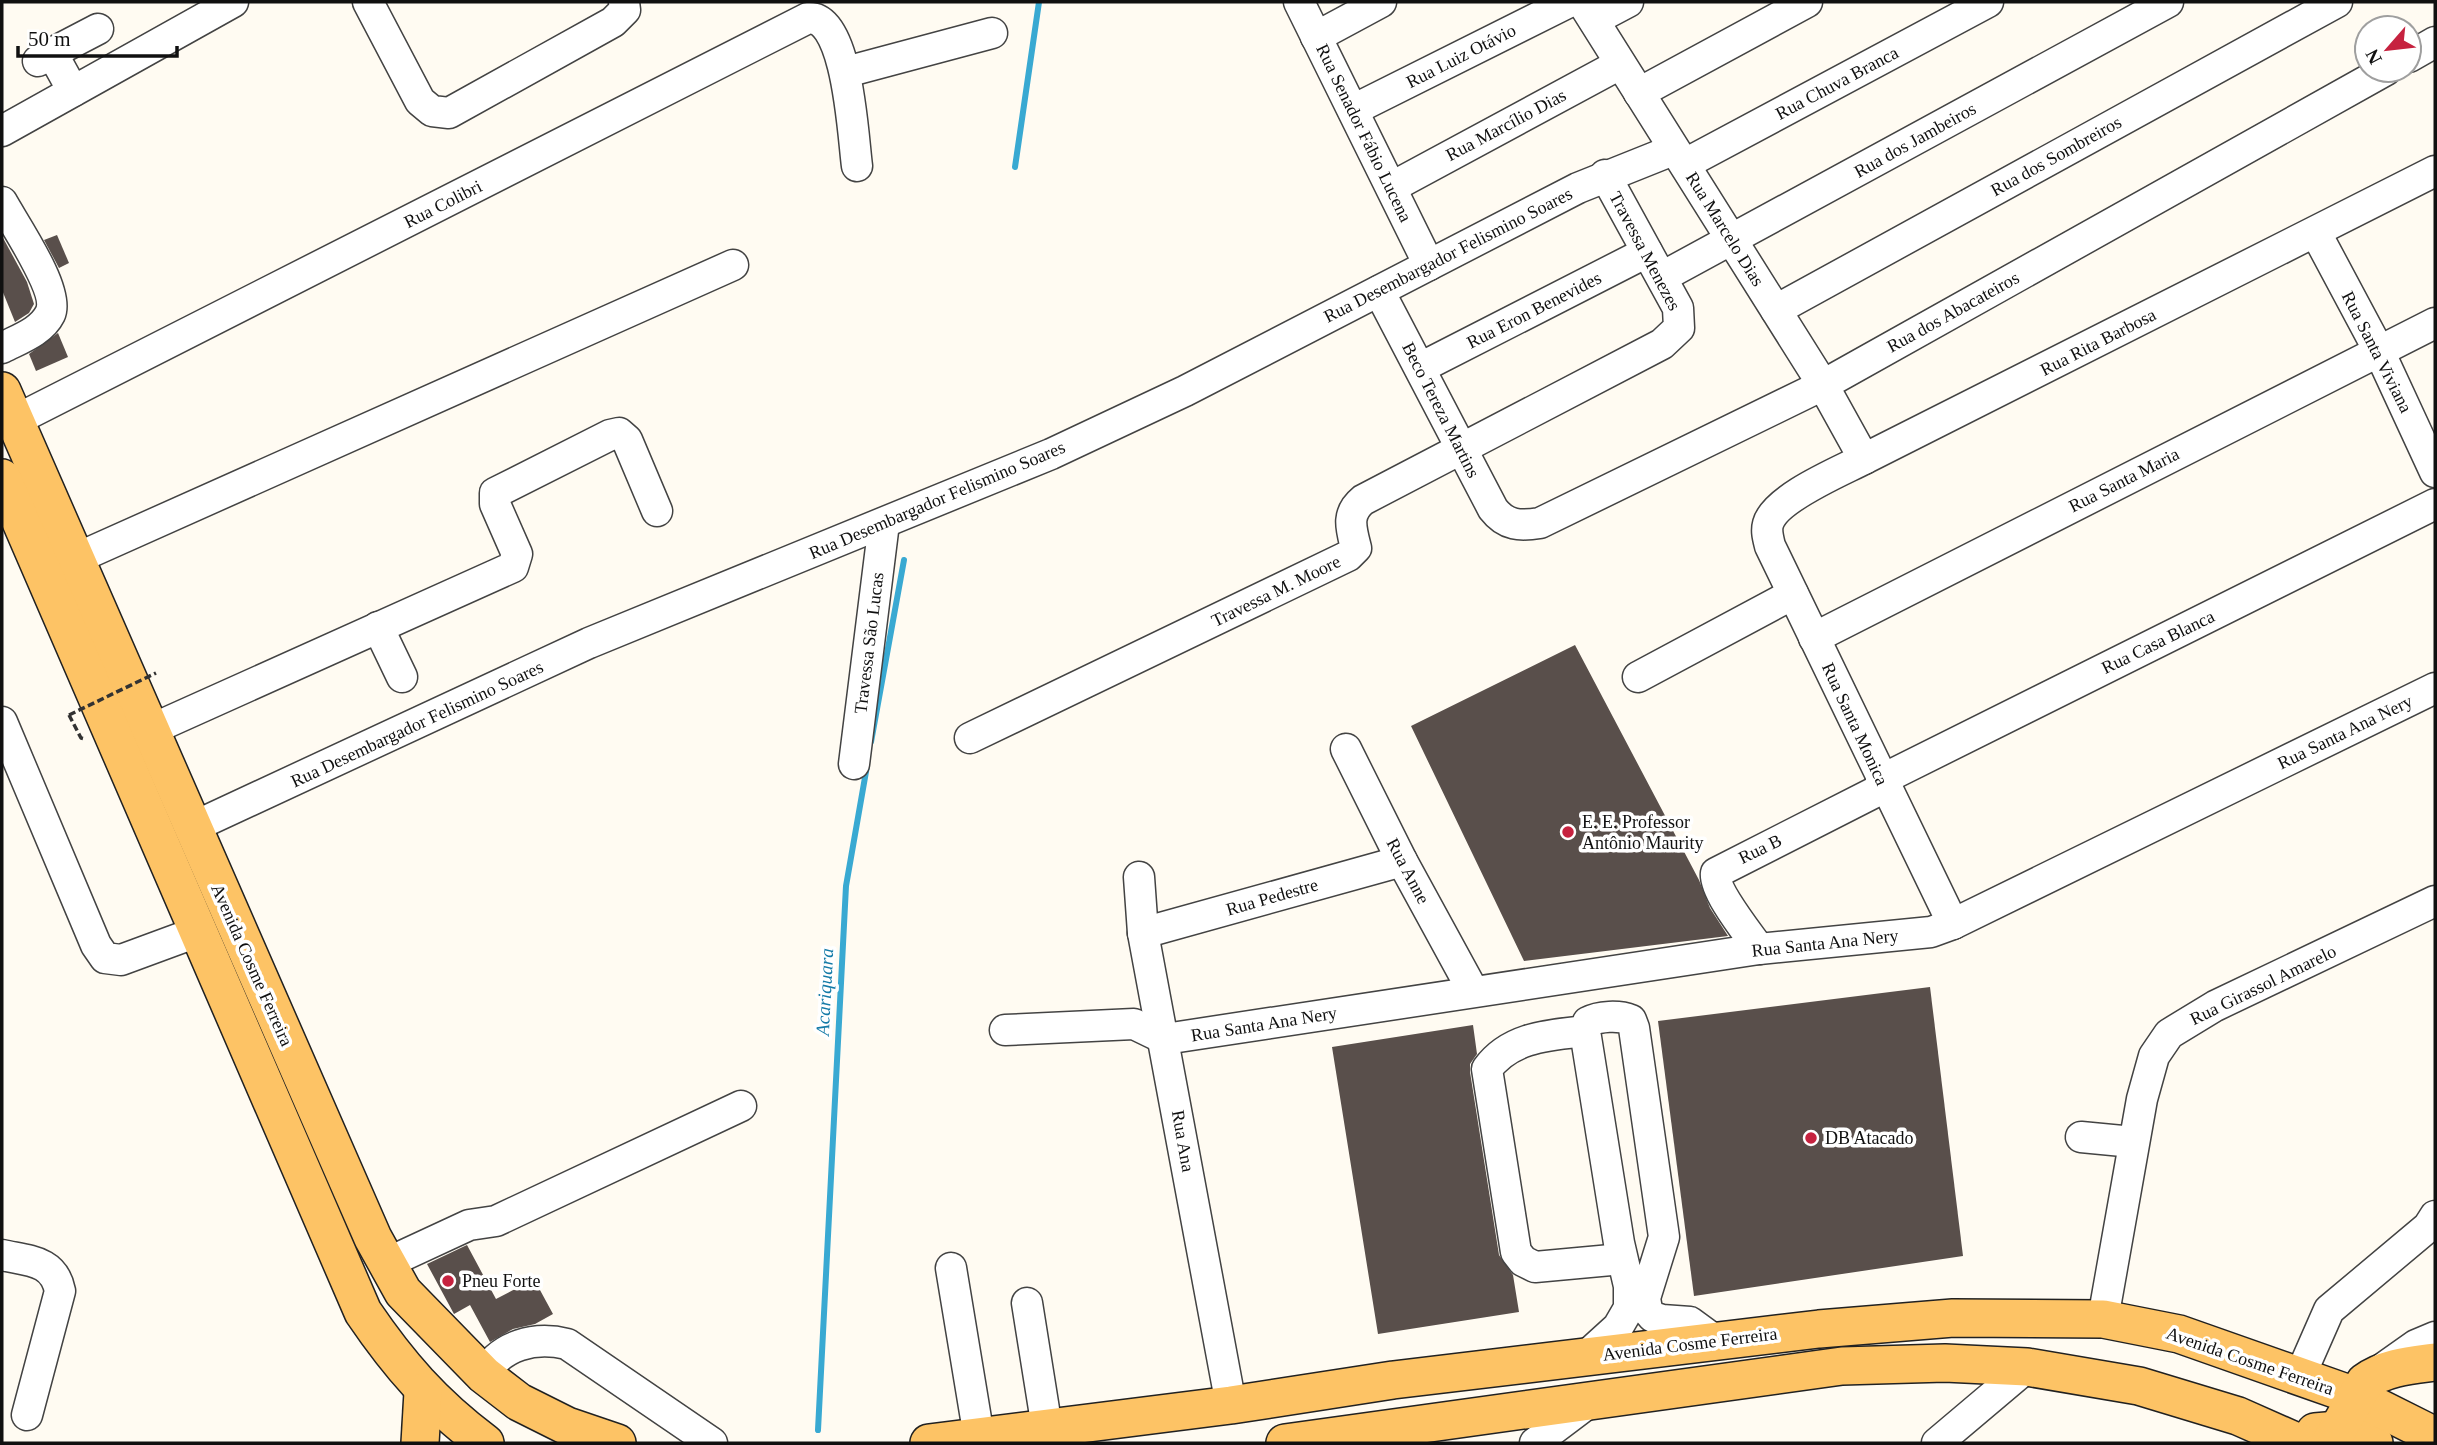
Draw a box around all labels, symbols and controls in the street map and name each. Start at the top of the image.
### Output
scale bar [18,14,177,58]
north arrow [2353,14,2423,84]
street label: Rua Luiz Otávio [1403,20,1519,92]
text: 50 m [28,27,71,51]
street label: Rua Senador Fábio Lucena [1312,41,1416,225]
street label: Rua Chuva Branca [1772,42,1902,124]
text: N [2361,46,2386,68]
street label: Rua Marcílio Dias [1443,85,1569,165]
street label: Rua dos Jambeiros [1851,98,1979,182]
street label: Rua dos Sombreiros [1987,112,2125,200]
street label: Rua Marcelo Dias [1682,168,1768,290]
street label: Rua Colibri [401,176,485,232]
street label: Rua Desembargador Felismino Soares [1320,183,1576,327]
street label: Travessa Menezes [1605,188,1685,314]
street label: Rua dos Abacateiros [1883,267,2023,357]
street label: Rua Eron Benevides [1464,268,1604,352]
street label: Rua Santa Viviana [2338,288,2416,416]
street label: Rua Rita Barbosa [2037,304,2159,380]
street label: Beco Tereza Martins [1398,339,1484,481]
street label: Rua Desembargador Felismino Soares [806,437,1068,563]
street label: Rua Santa Maria [2066,444,2182,516]
street label: Travessa M. Moore [1208,551,1344,631]
street label: Travessa São Lucas [850,571,888,715]
street label: Rua Casa Blanca [2098,606,2218,678]
street label: Rua Desembargador Felismino Soares [288,657,546,791]
street label: Rua Santa Monica [1818,660,1892,788]
street label: Rua Santa Ana Nery [2274,691,2416,773]
place label: E. E. Professor Antônio Maurity [1582,812,1704,853]
marker: E. E. Professor Antônio Maurity [1560,824,1576,840]
street label: Rua B [1735,830,1785,868]
street label: Rua Anne [1382,835,1434,907]
street label: Rua Pedestre [1224,874,1320,920]
street label: Avenida Cosme Ferreira [207,881,297,1049]
street label: Rua Santa Ana Nery [1751,925,1899,961]
street label: Rua Girassol Amarelo [2187,941,2339,1029]
water label: Acariquara [812,948,837,1038]
street label: Rua Santa Ana Nery [1190,1003,1338,1045]
street label: Rua Ana [1168,1108,1198,1174]
place label: DB Atacado [1825,1128,1913,1148]
marker: DB Atacado [1803,1130,1819,1146]
place label: Pneu Forte [462,1271,541,1291]
marker: Pneu Forte [440,1273,456,1289]
street label: Avenida Cosme Ferreira [1602,1323,1778,1365]
street label: Avenida Cosme Ferreira [2164,1323,2336,1399]

